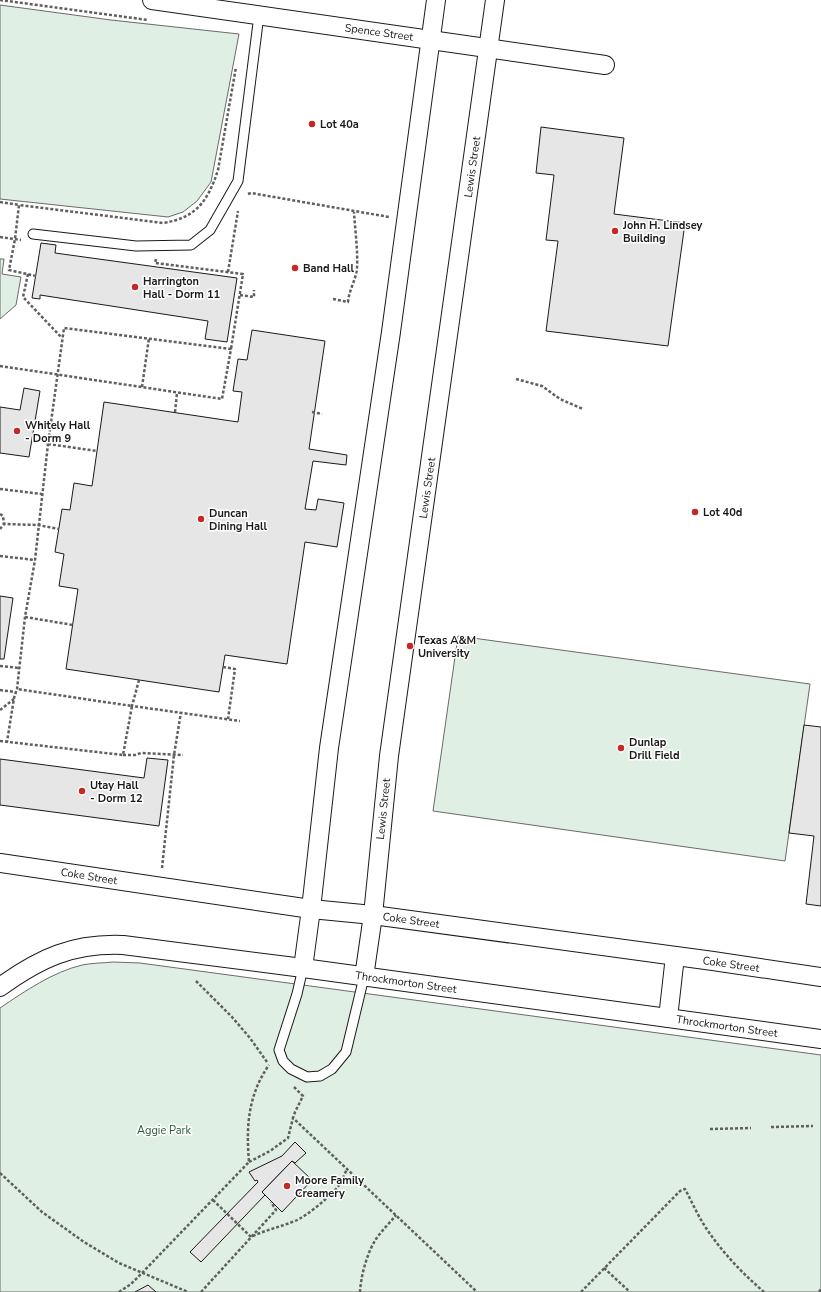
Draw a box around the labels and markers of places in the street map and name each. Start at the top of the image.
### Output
place label: Lot 40a [320,117,359,132]
marker: Lot 40a [307,119,317,129]
place label: John H. Lindsey Building [622,218,703,246]
marker: John H. Lindsey Building [610,226,620,236]
place label: Band Hall [303,261,355,276]
marker: Band Hall [290,263,300,273]
place label: Harrington Hall - Dorm 11 [143,274,220,302]
marker: Harrington Hall - Dorm 11 [130,282,140,292]
place label: Whitely Hall - Dorm 9 [25,418,91,446]
marker: Whitely Hall - Dorm 9 [12,426,22,436]
place label: Lot 40d [703,505,742,520]
place label: Duncan Dining Hall [209,506,268,534]
marker: Lot 40d [690,507,700,517]
marker: Duncan Dining Hall [196,514,206,524]
place label: Texas A&M University [418,633,476,661]
marker: Texas A&M University [405,641,415,651]
place label: Dunlap Drill Field [629,735,680,763]
marker: Dunlap Drill Field [616,743,626,753]
place label: Utay Hall - Dorm 12 [90,778,143,806]
marker: Utay Hall - Dorm 12 [77,786,87,796]
place label: Moore Family Creamery [295,1173,364,1201]
marker: Moore Family Creamery [282,1181,292,1191]

